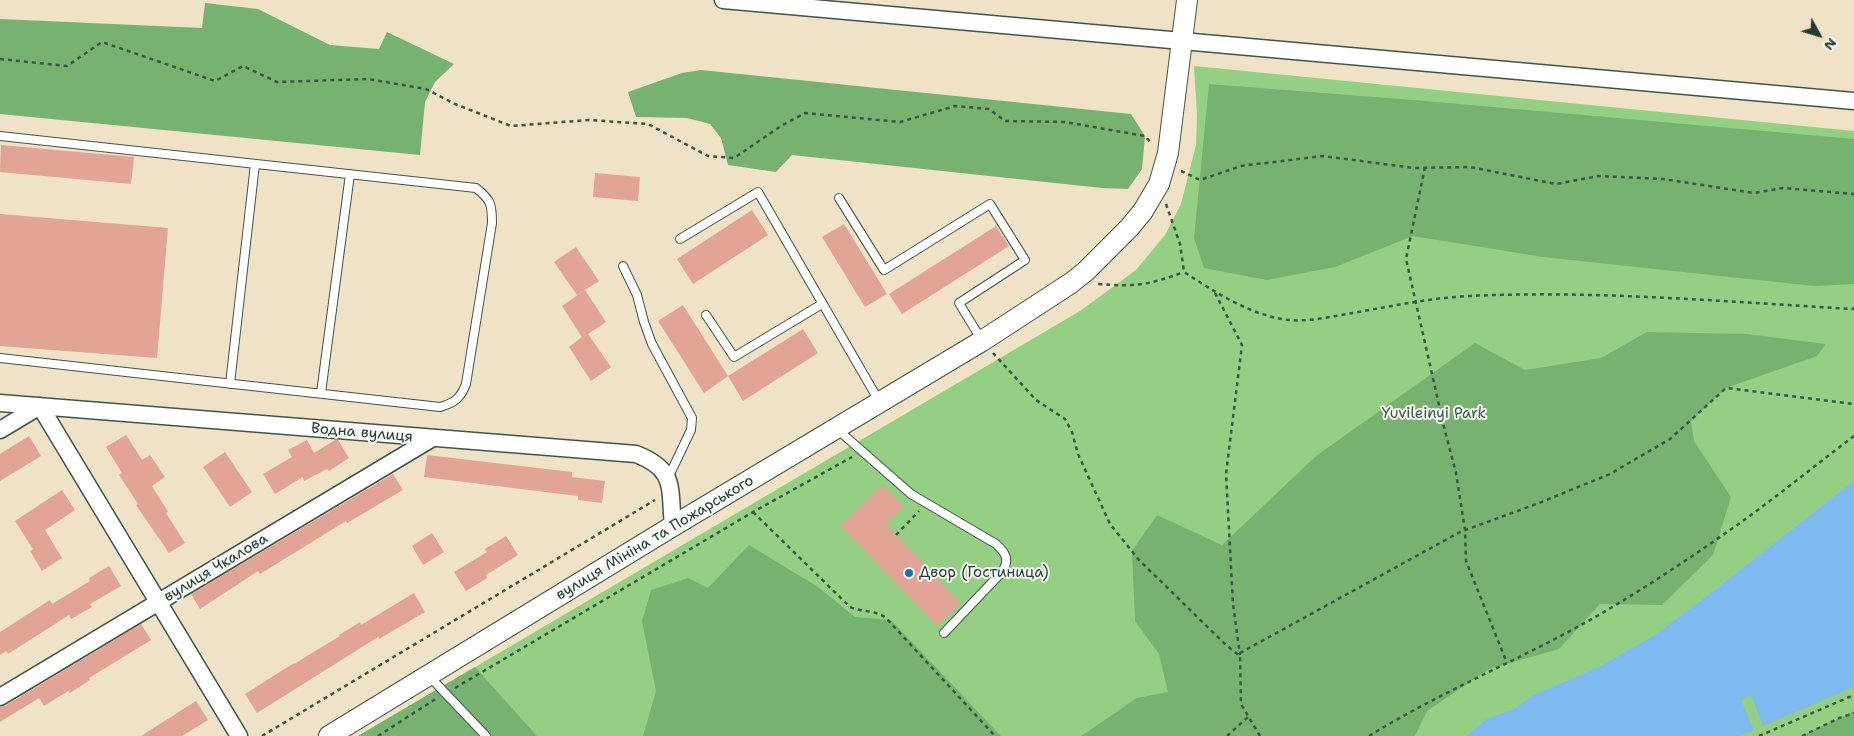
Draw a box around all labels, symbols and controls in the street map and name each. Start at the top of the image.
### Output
north arrow [1794,10,1844,60]
text: N [1820,34,1841,54]
park label: Yuvileinyi Park [1382,405,1486,423]
street label: Водна вулиця [310,420,414,446]
street label: вулиця Мініна та Пожарського [553,472,757,604]
street label: вулиця Чкалова [161,530,271,606]
place label: Двор (Гостиница) [919,564,1049,582]
marker: Двор (Гостиница) [903,567,915,579]

